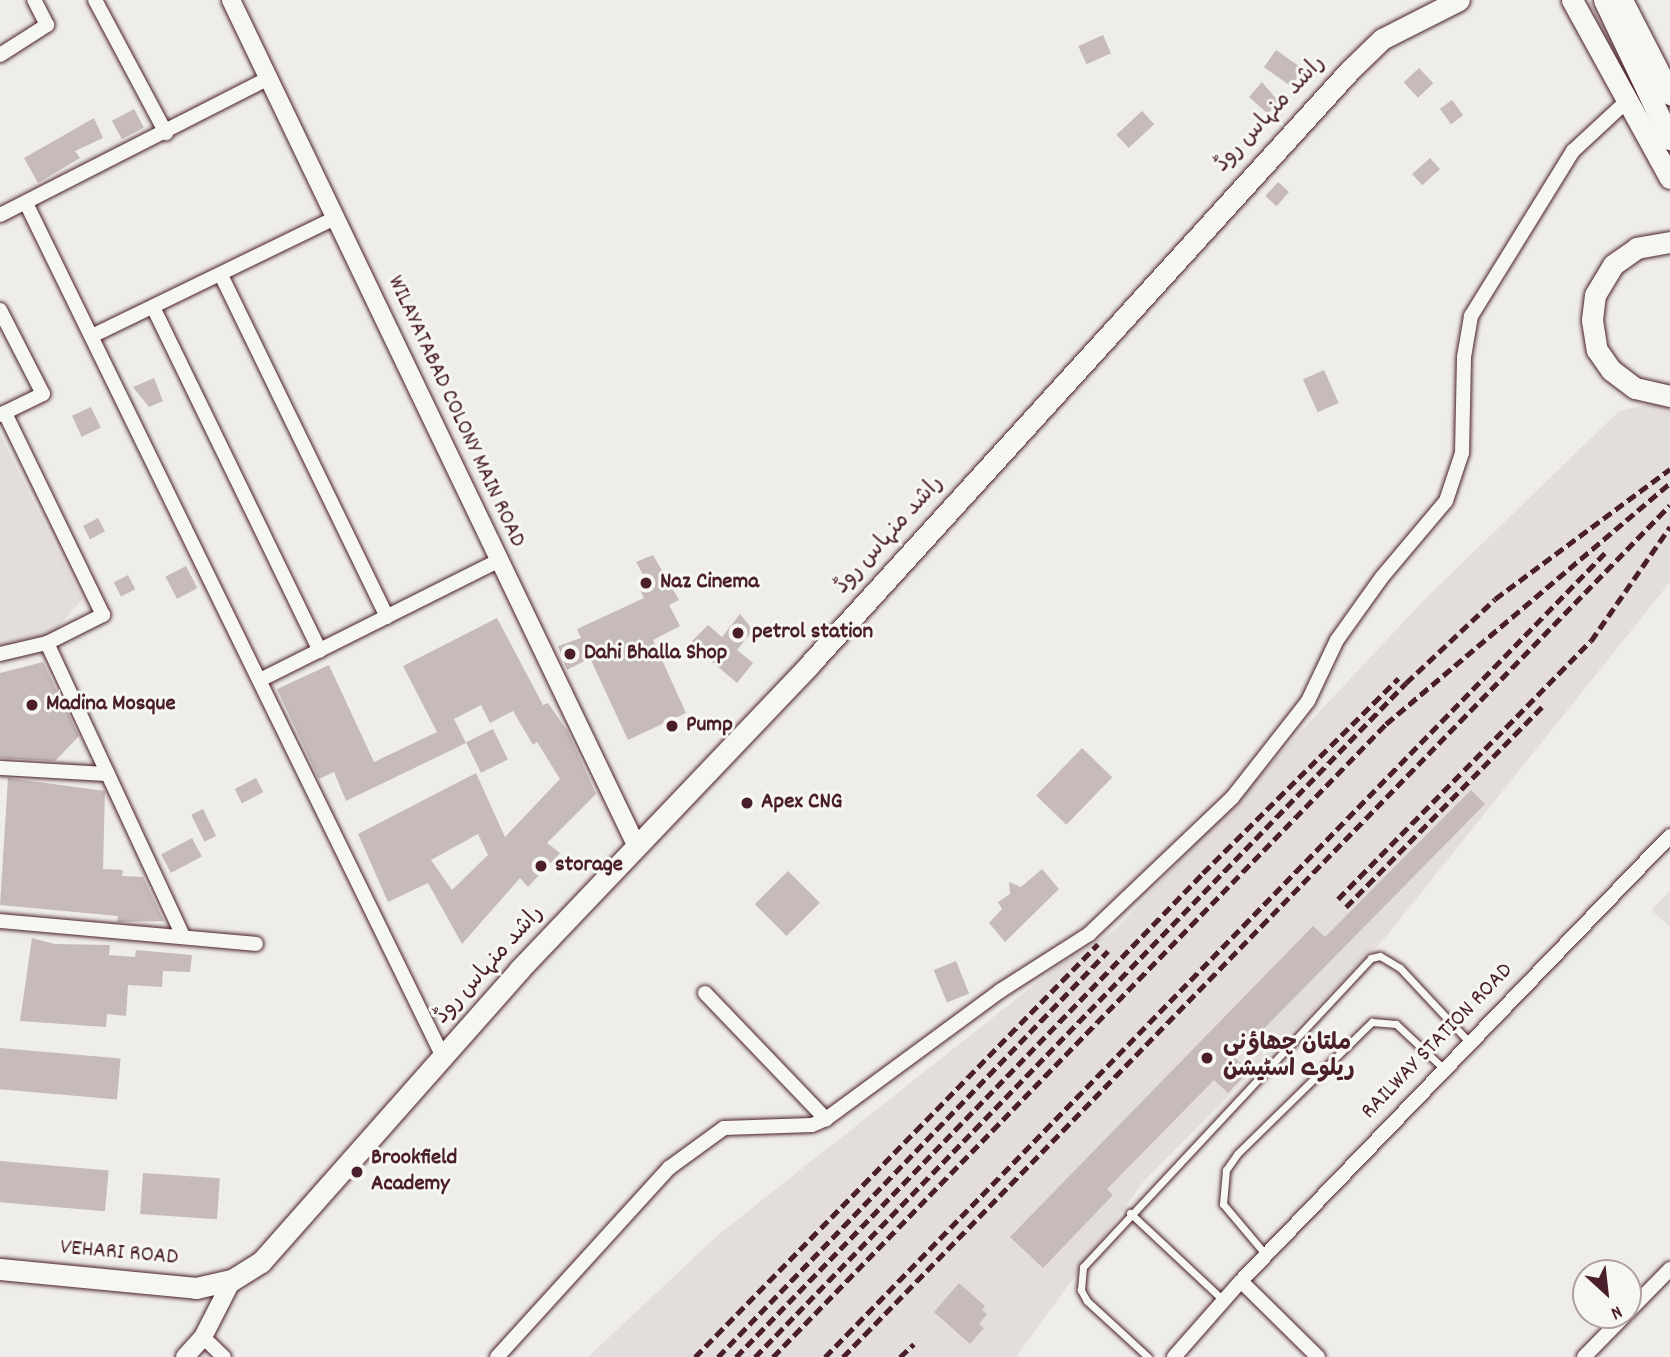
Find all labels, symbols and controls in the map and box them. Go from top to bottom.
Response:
street label: راشد منہاس روڈ [1210,51,1332,179]
street label: WILAYATABAD COLONY MAIN ROAD [380,272,530,552]
street label: راشد منہاس روڈ [830,471,950,601]
place label: Naz Cinema [660,569,759,597]
marker: Naz Cinema [638,575,654,591]
place label: petrol station [752,619,873,647]
marker: petrol station [730,625,746,641]
place label: Dahi Bhalla Shop [584,640,727,668]
marker: Dahi Bhalla Shop [562,646,578,662]
place label: Madina Mosque [46,691,176,719]
marker: Madina Mosque [24,697,40,713]
place label: Pump [686,712,733,740]
marker: Pump [664,718,680,734]
place label: Apex CNG [761,789,842,817]
marker: Apex CNG [739,795,755,811]
place label: storage [555,852,623,880]
marker: storage [533,858,549,874]
street label: راشد منہاس روڈ [430,901,550,1031]
street label: RAILWAY STATION ROAD [1356,958,1520,1126]
place label: ملتان چھاؤنی ریلوے اسٹیشن [1223,1031,1355,1085]
marker: ملتان چھاؤنی ریلوے اسٹیشن [1197,1048,1217,1068]
place label: Brookfield Academy [371,1145,457,1199]
marker: Brookfield Academy [349,1164,365,1180]
street label: VEHARI ROAD [59,1235,179,1273]
north arrow [1572,1259,1642,1329]
text: N [1606,1297,1626,1326]

